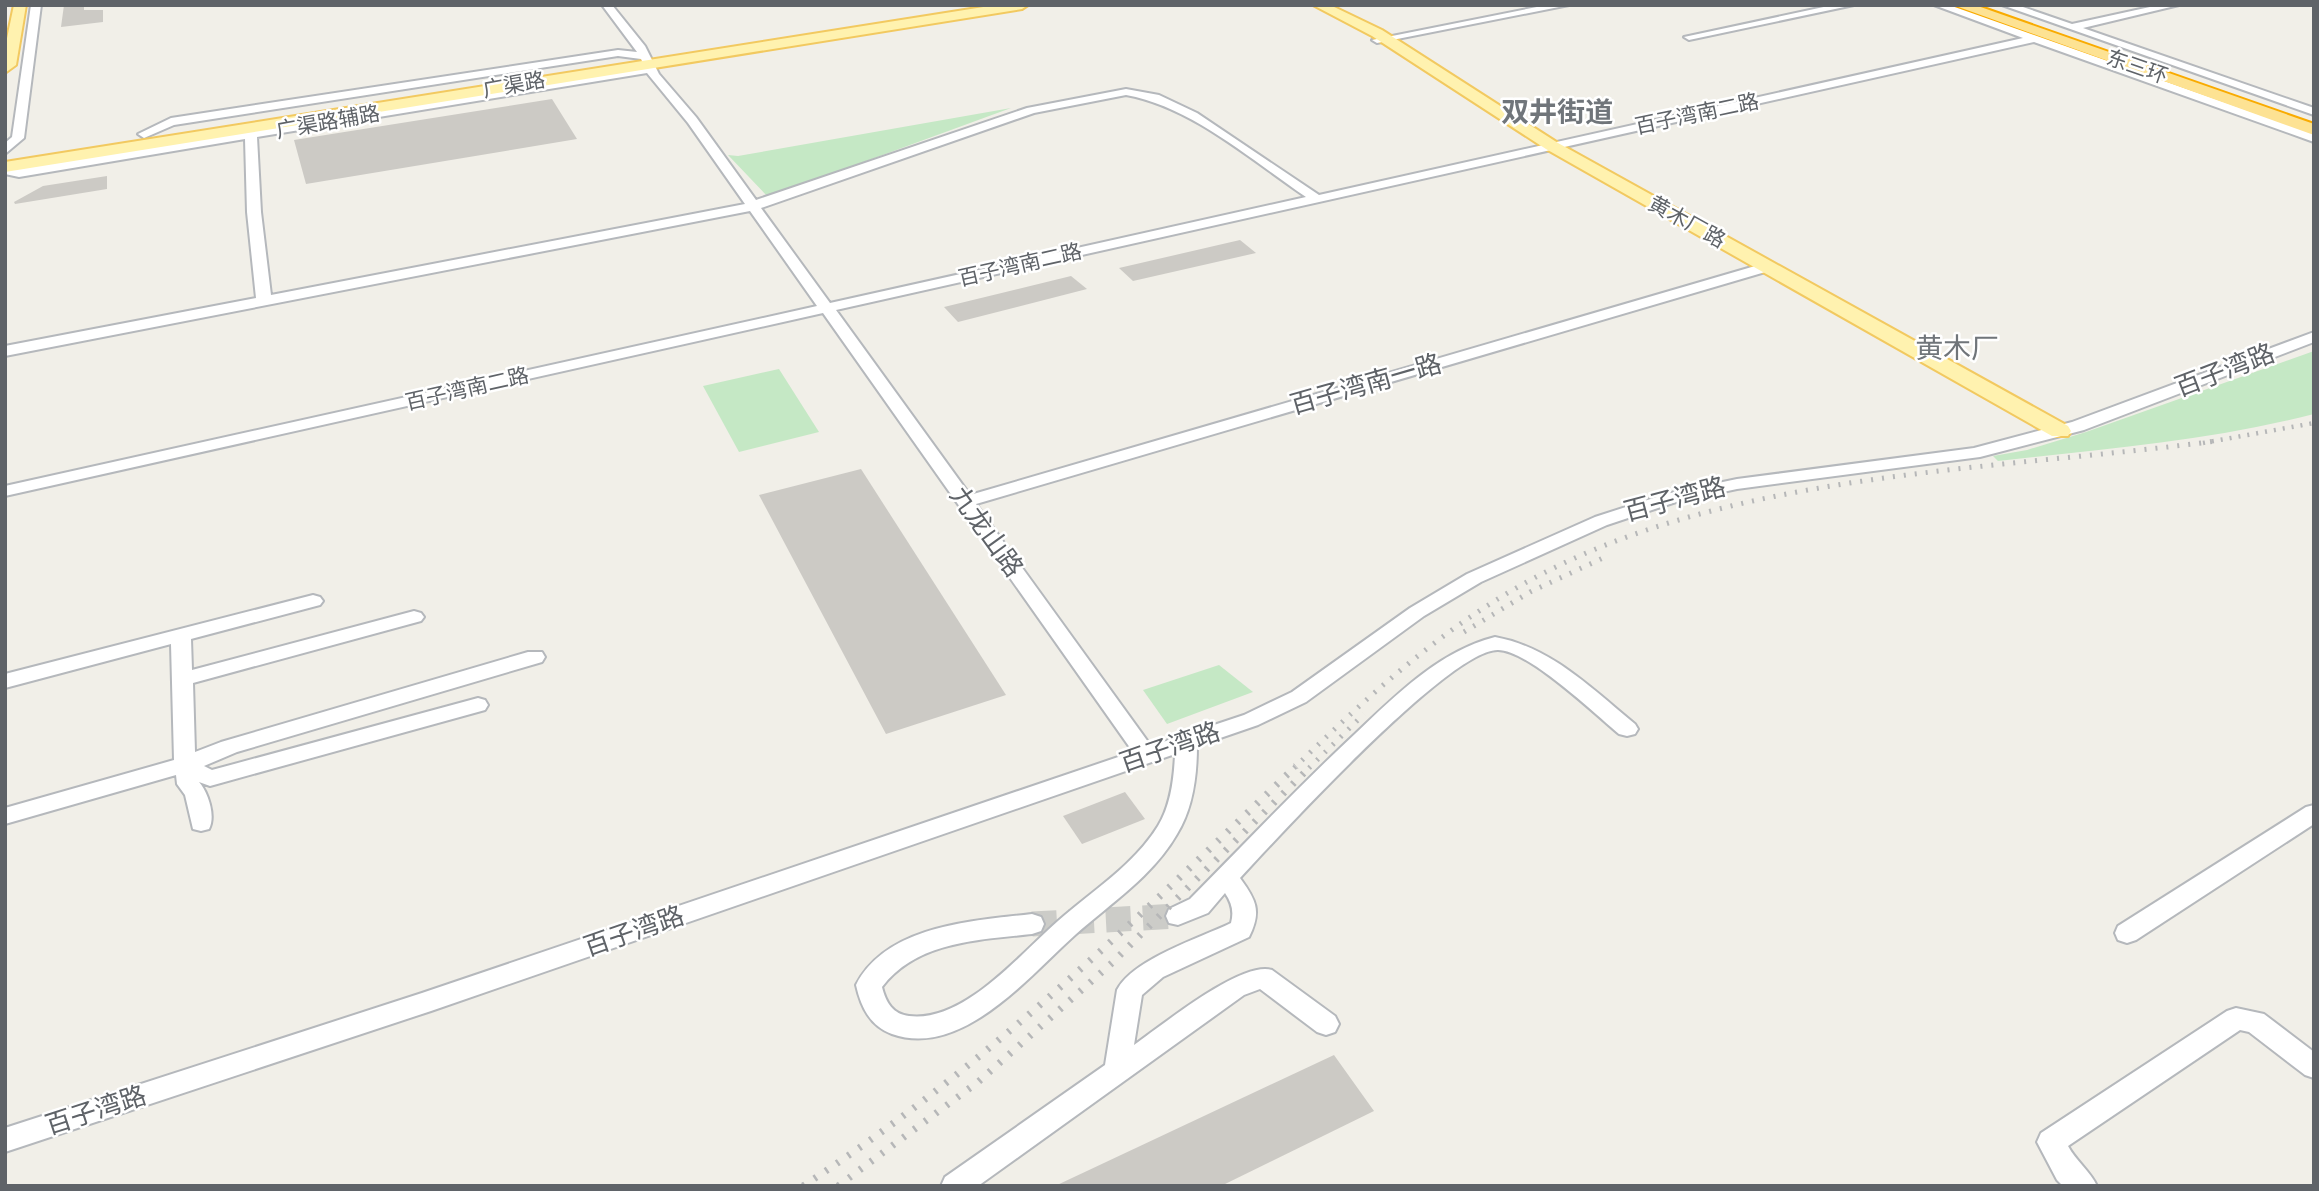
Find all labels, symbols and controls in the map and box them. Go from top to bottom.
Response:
street label: 东三环 [2103,44,2171,90]
street label: 广渠路 [481,67,547,103]
street label: 百子湾南二路 [1633,88,1761,140]
district label: 双井街道 [1501,96,1613,130]
street label: 广渠路辅路 [274,100,382,144]
street label: 黄木厂路 [1644,190,1730,254]
street label: 百子湾南二路 [956,238,1084,292]
district label: 黄木厂 [1915,332,1999,366]
street label: 百子湾路 [2171,337,2279,405]
street label: 百子湾南一路 [1287,348,1445,422]
street label: 百子湾南二路 [403,362,531,416]
street label: 百子湾路 [1621,471,1729,529]
street label: 九龙山路 [942,481,1030,583]
street label: 百子湾路 [1116,716,1224,780]
street label: 百子湾路 [580,900,688,964]
street label: 百子湾路 [42,1080,150,1142]

